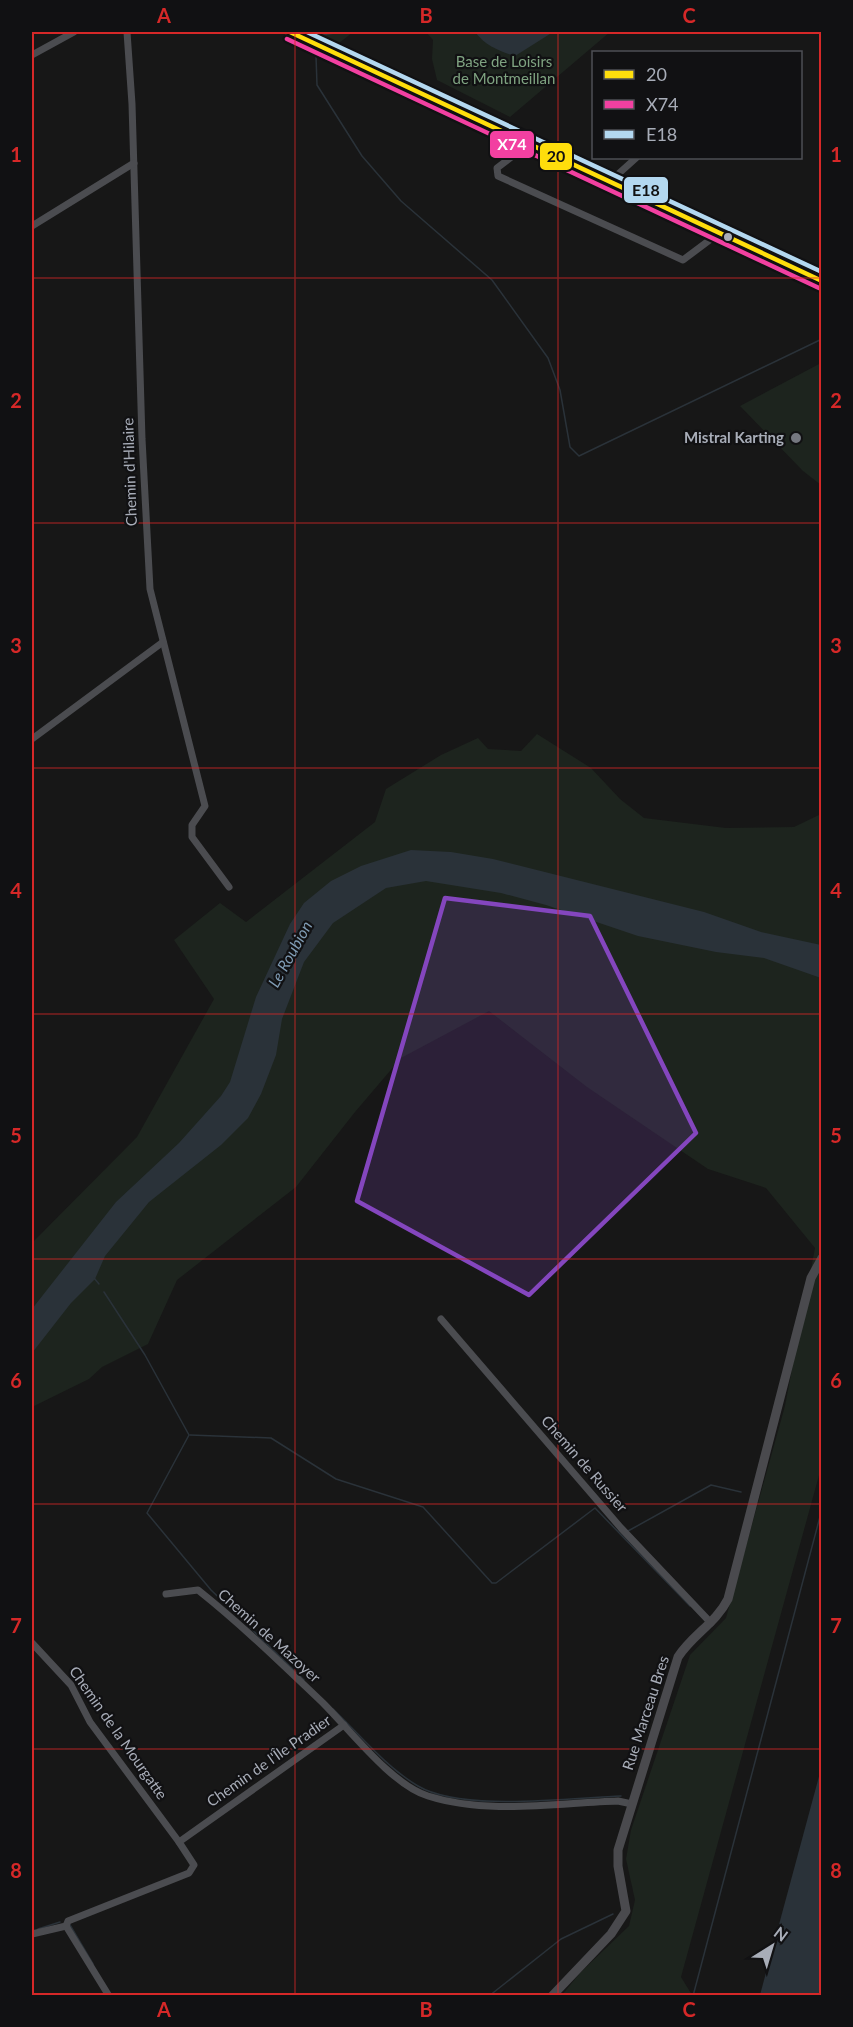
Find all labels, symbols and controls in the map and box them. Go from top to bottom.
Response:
text: A [156,3,171,27]
text: B [419,3,433,27]
text: C [682,3,696,27]
legend [592,51,802,159]
park label: Base de Loisirs de Montmeillan [453,52,555,87]
text: 20 [646,63,667,85]
text: X74 [646,93,679,115]
text: E18 [646,123,677,145]
line badge: X74 [489,130,535,159]
text: X74 [497,134,527,153]
text: 1 [10,142,22,166]
line badge: 20 [539,142,573,171]
text: 1 [830,142,842,166]
text: 20 [547,146,565,165]
line badge: E18 [623,176,669,204]
text: E18 [632,180,660,199]
unlabelled marker [722,231,734,243]
text: 2 [10,388,22,412]
text: 2 [830,388,842,412]
street label: Chemin d'Hilaire [118,417,140,527]
place label: Mistral Karting [684,428,784,446]
marker: Mistral Karting [789,431,803,445]
text: 3 [10,633,22,657]
text: 3 [830,633,842,657]
text: 4 [10,878,22,902]
text: 4 [830,878,842,902]
water label: Le Roubion [264,917,316,990]
text: 5 [10,1123,22,1147]
text: 5 [830,1123,842,1147]
text: 6 [10,1368,22,1392]
text: 6 [830,1368,842,1392]
street label: Chemin de Russier [538,1411,632,1516]
street label: Chemin de Mazoyer [215,1585,325,1686]
text: 7 [10,1613,22,1637]
text: 7 [830,1613,842,1637]
street label: Rue Marceau Bres [618,1653,672,1772]
street label: Chemin de la Mourgatte [66,1662,172,1803]
street label: Chemin de l'Île Pradier [203,1710,334,1810]
text: 8 [10,1858,22,1882]
text: 8 [830,1858,842,1882]
north arrow [742,1916,802,1976]
text: N [771,1922,792,1945]
text: A [156,1997,171,2021]
text: B [419,1997,433,2021]
text: C [682,1997,696,2021]

